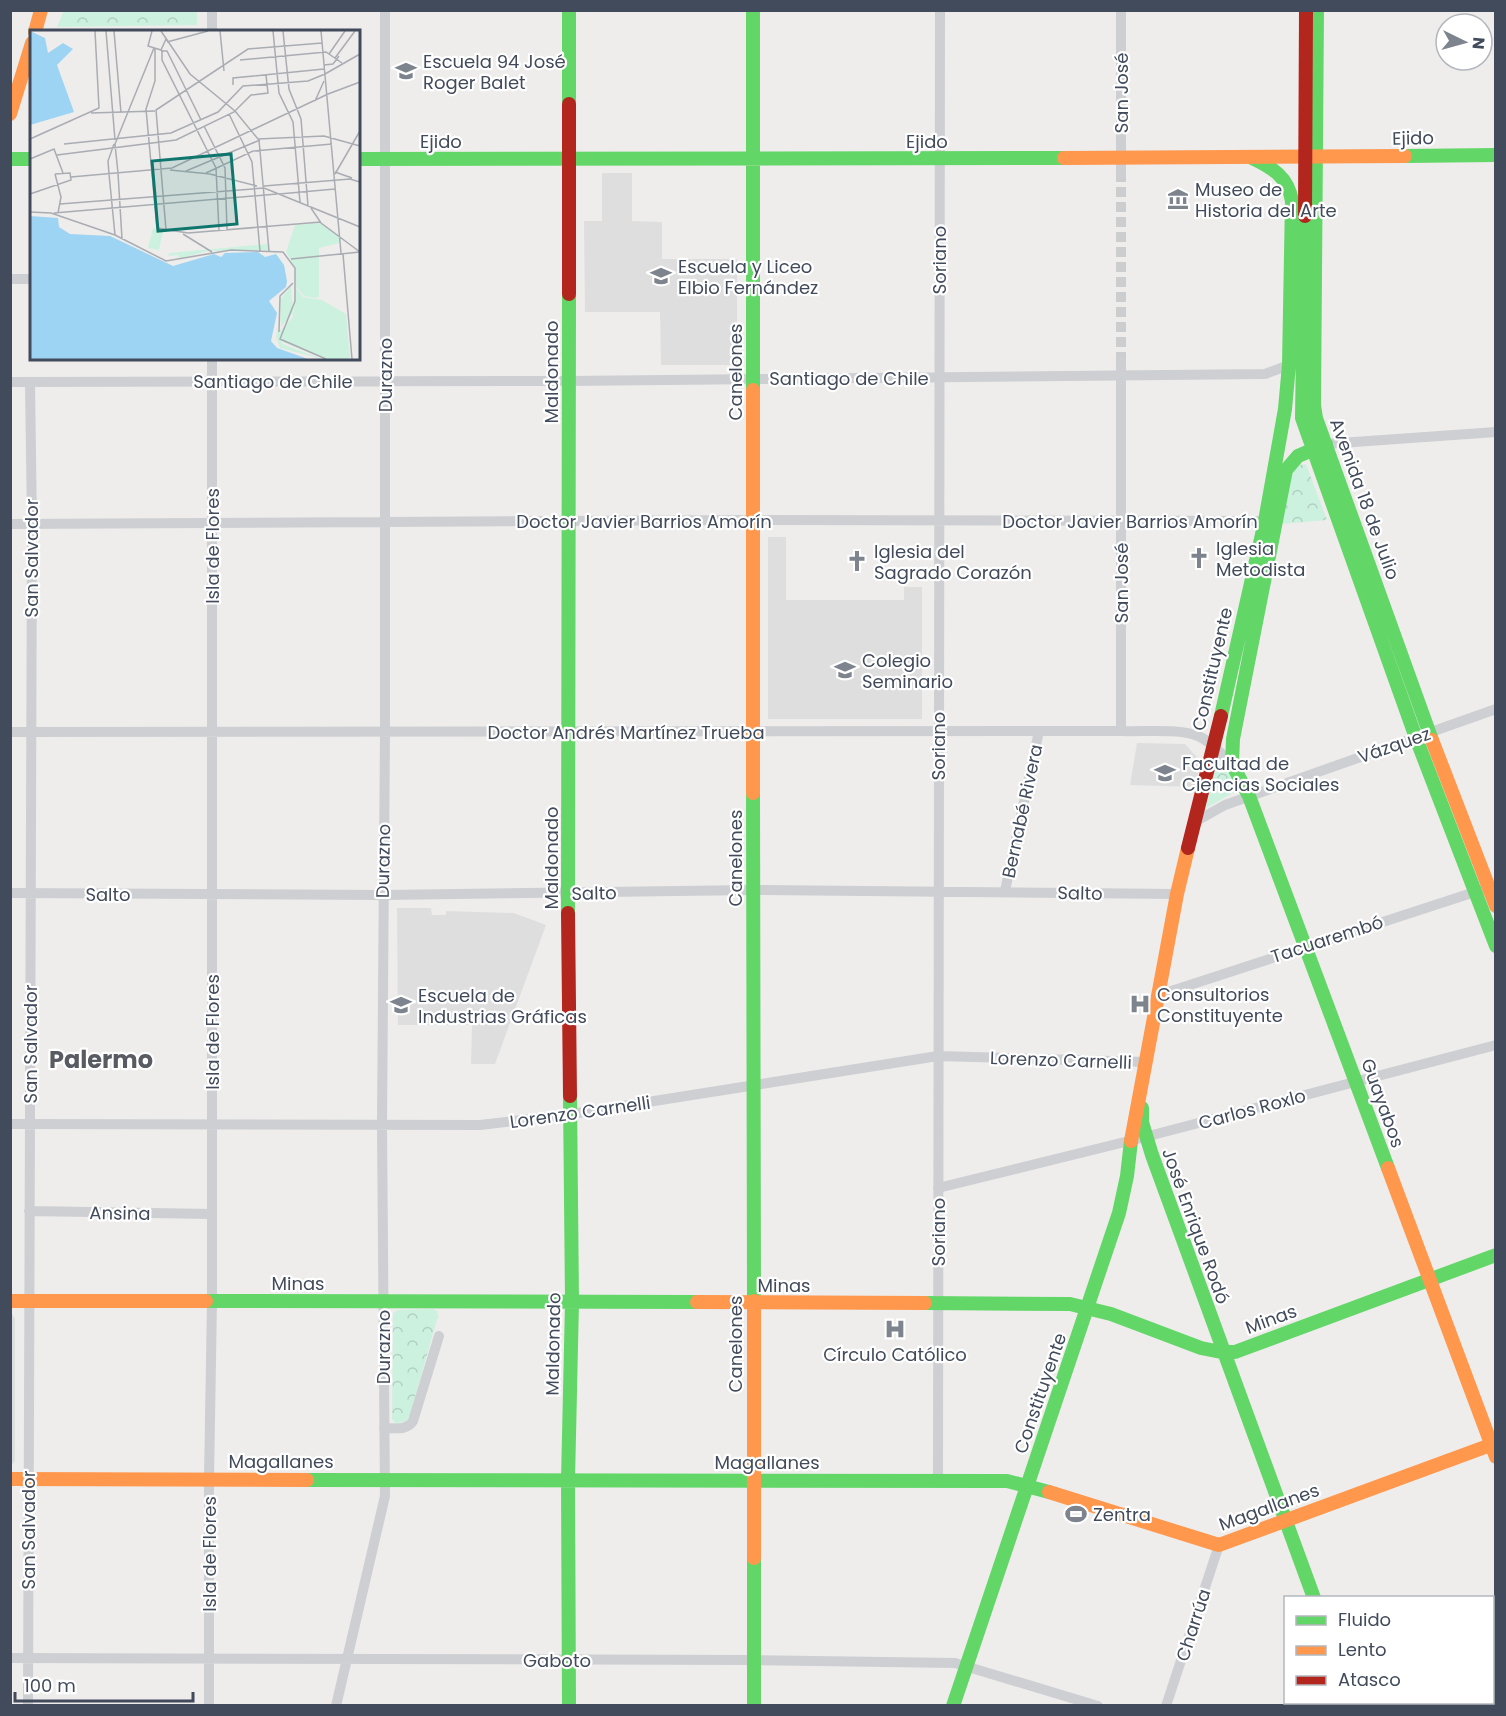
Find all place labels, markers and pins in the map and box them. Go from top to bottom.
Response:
place label: Escuela 94 José Roger Balet [423,49,566,95]
school or university icon: Escuela 94 José Roger Balet [394,59,418,83]
place label: Museo de Historia del Arte [1195,177,1337,223]
museum icon: Museo de Historia del Arte [1166,187,1190,211]
place label: Escuela y Liceo Elbio Fernández [678,254,818,300]
school or university icon: Escuela y Liceo Elbio Fernández [649,264,673,288]
place label: Iglesia Metodista [1216,536,1305,582]
place label: Iglesia del Sagrado Corazón [874,539,1032,585]
church icon: Iglesia Metodista [1187,546,1211,570]
church icon: Iglesia del Sagrado Corazón [845,549,869,573]
place label: Colegio Seminario [862,648,953,694]
school or university icon: Colegio Seminario [833,658,857,682]
place label: Facultad de Ciencias Sociales [1182,751,1339,797]
school or university icon: Facultad de Ciencias Sociales [1153,761,1177,785]
place label: Consultorios Constituyente [1157,982,1283,1028]
place label: Escuela de Industrias Gráficas [418,983,587,1029]
hospital icon: Consultorios Constituyente [1128,992,1152,1016]
school or university icon: Escuela de Industrias Gráficas [389,993,413,1017]
hospital icon: Círculo Católico [883,1317,907,1341]
place label: Círculo Católico [823,1342,967,1367]
sports icon: Zentra [1064,1502,1088,1526]
place label: Zentra [1093,1502,1151,1527]

